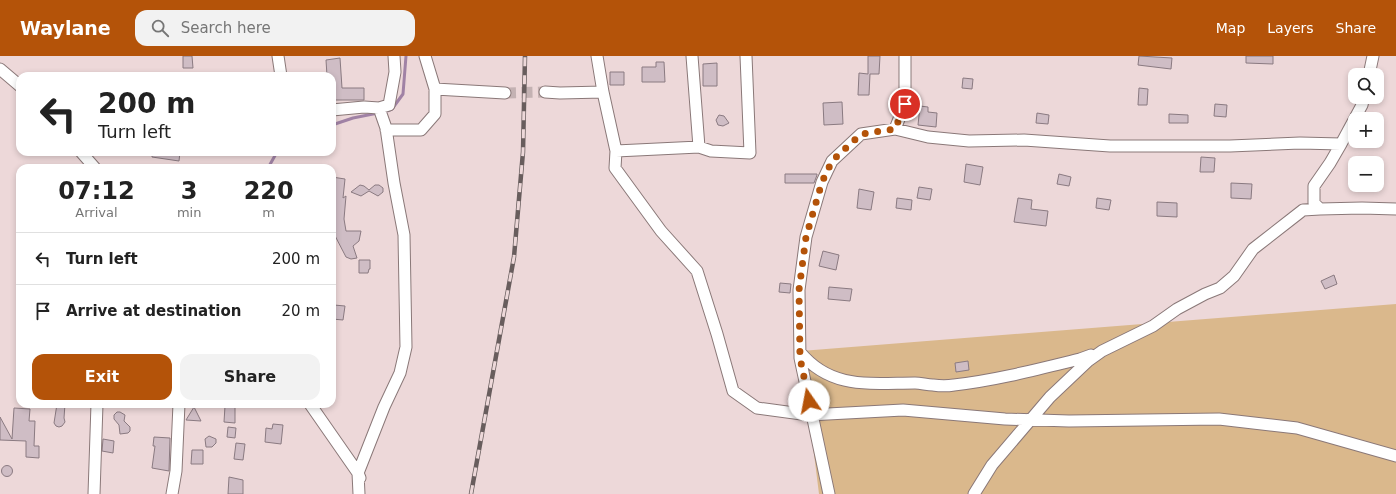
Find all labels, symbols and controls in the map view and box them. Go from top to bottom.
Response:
search box [135,10,415,46]
text: Waylane [20,17,111,39]
icon: search [149,17,171,39]
text: Search here [181,19,271,37]
text: Map [1216,20,1245,36]
text: Layers [1267,20,1314,36]
text: Share [1336,20,1376,36]
map controls [1348,68,1384,192]
button: search [1348,68,1384,104]
text: 200 m [98,87,195,120]
pin [888,87,922,121]
icon: left [32,88,84,140]
icon: arrive [894,93,916,115]
button: + [1348,112,1384,148]
text: Turn left [98,121,171,142]
button: − [1348,156,1384,192]
text: 07:12 [58,177,135,205]
text: 3 [181,177,197,205]
text: 220 [244,177,294,205]
text: Arrival [75,205,118,220]
text: min [177,205,201,220]
text: m [262,205,275,220]
icon: left [32,248,54,270]
text: Turn left [66,250,138,268]
text: 200 m [272,250,320,268]
icon: arrive [32,300,54,322]
text: Arrive at destination [66,302,241,320]
text: 20 m [282,302,320,320]
button: Exit [32,354,172,400]
button: Share [180,354,320,400]
position arrow [788,380,830,422]

